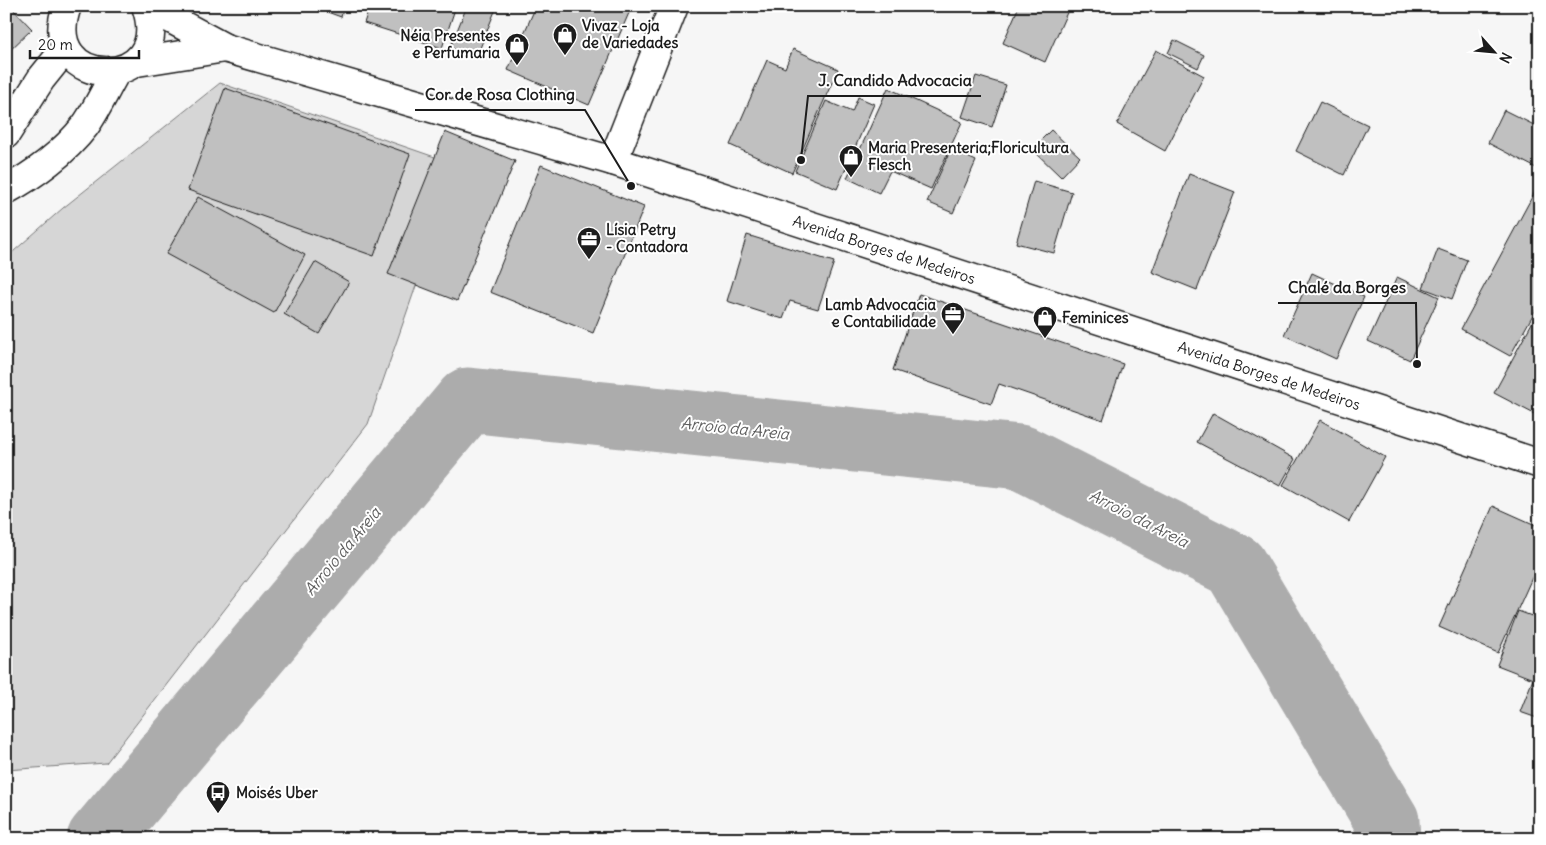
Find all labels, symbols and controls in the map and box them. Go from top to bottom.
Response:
place label: Vivaz - Loja de Variedades [582,16,678,52]
shop icon: Vivaz - Loja de Variedades [552,22,578,56]
place label: Néia Presentes e Perfumaria [400,26,500,62]
scale bar [30,28,139,60]
north arrow [1468,28,1518,78]
shop icon: Néia Presentes e Perfumaria [504,32,530,66]
text: 20 m [38,35,73,54]
text: N [1495,50,1516,66]
callout: J. Candido Advocacia [808,65,981,96]
text: J. Candido Advocacia [818,70,972,90]
callout: Cor de Rosa Clothing [415,79,585,110]
text: Cor de Rosa Clothing [425,84,575,105]
place label: Maria Presenteria;Floricultura Flesch [868,138,1069,174]
shop icon: Maria Presenteria;Floricultura Flesch [838,144,864,178]
street label: Avenida Borges de Medeiros [790,211,978,288]
place label: Lísia Petry - Contadora [606,220,688,256]
office icon: Lísia Petry - Contadora [576,226,602,260]
callout: Chalé da Borges [1278,272,1416,303]
text: Chalé da Borges [1288,277,1406,298]
place label: Lamb Advocacia e Contabilidade [825,295,936,331]
office icon: Lamb Advocacia e Contabilidade [940,301,966,335]
shop icon: Feminices [1032,305,1058,339]
place label: Feminices [1062,308,1129,327]
street label: Avenida Borges de Medeiros [1175,337,1363,414]
water label: Arroio da Areia [680,412,791,444]
water label: Arroio da Areia [1086,484,1193,552]
water label: Arroio da Areia [299,502,385,599]
bus stop icon: Moisés Uber [205,780,231,814]
place label: Moisés Uber [236,783,319,802]

